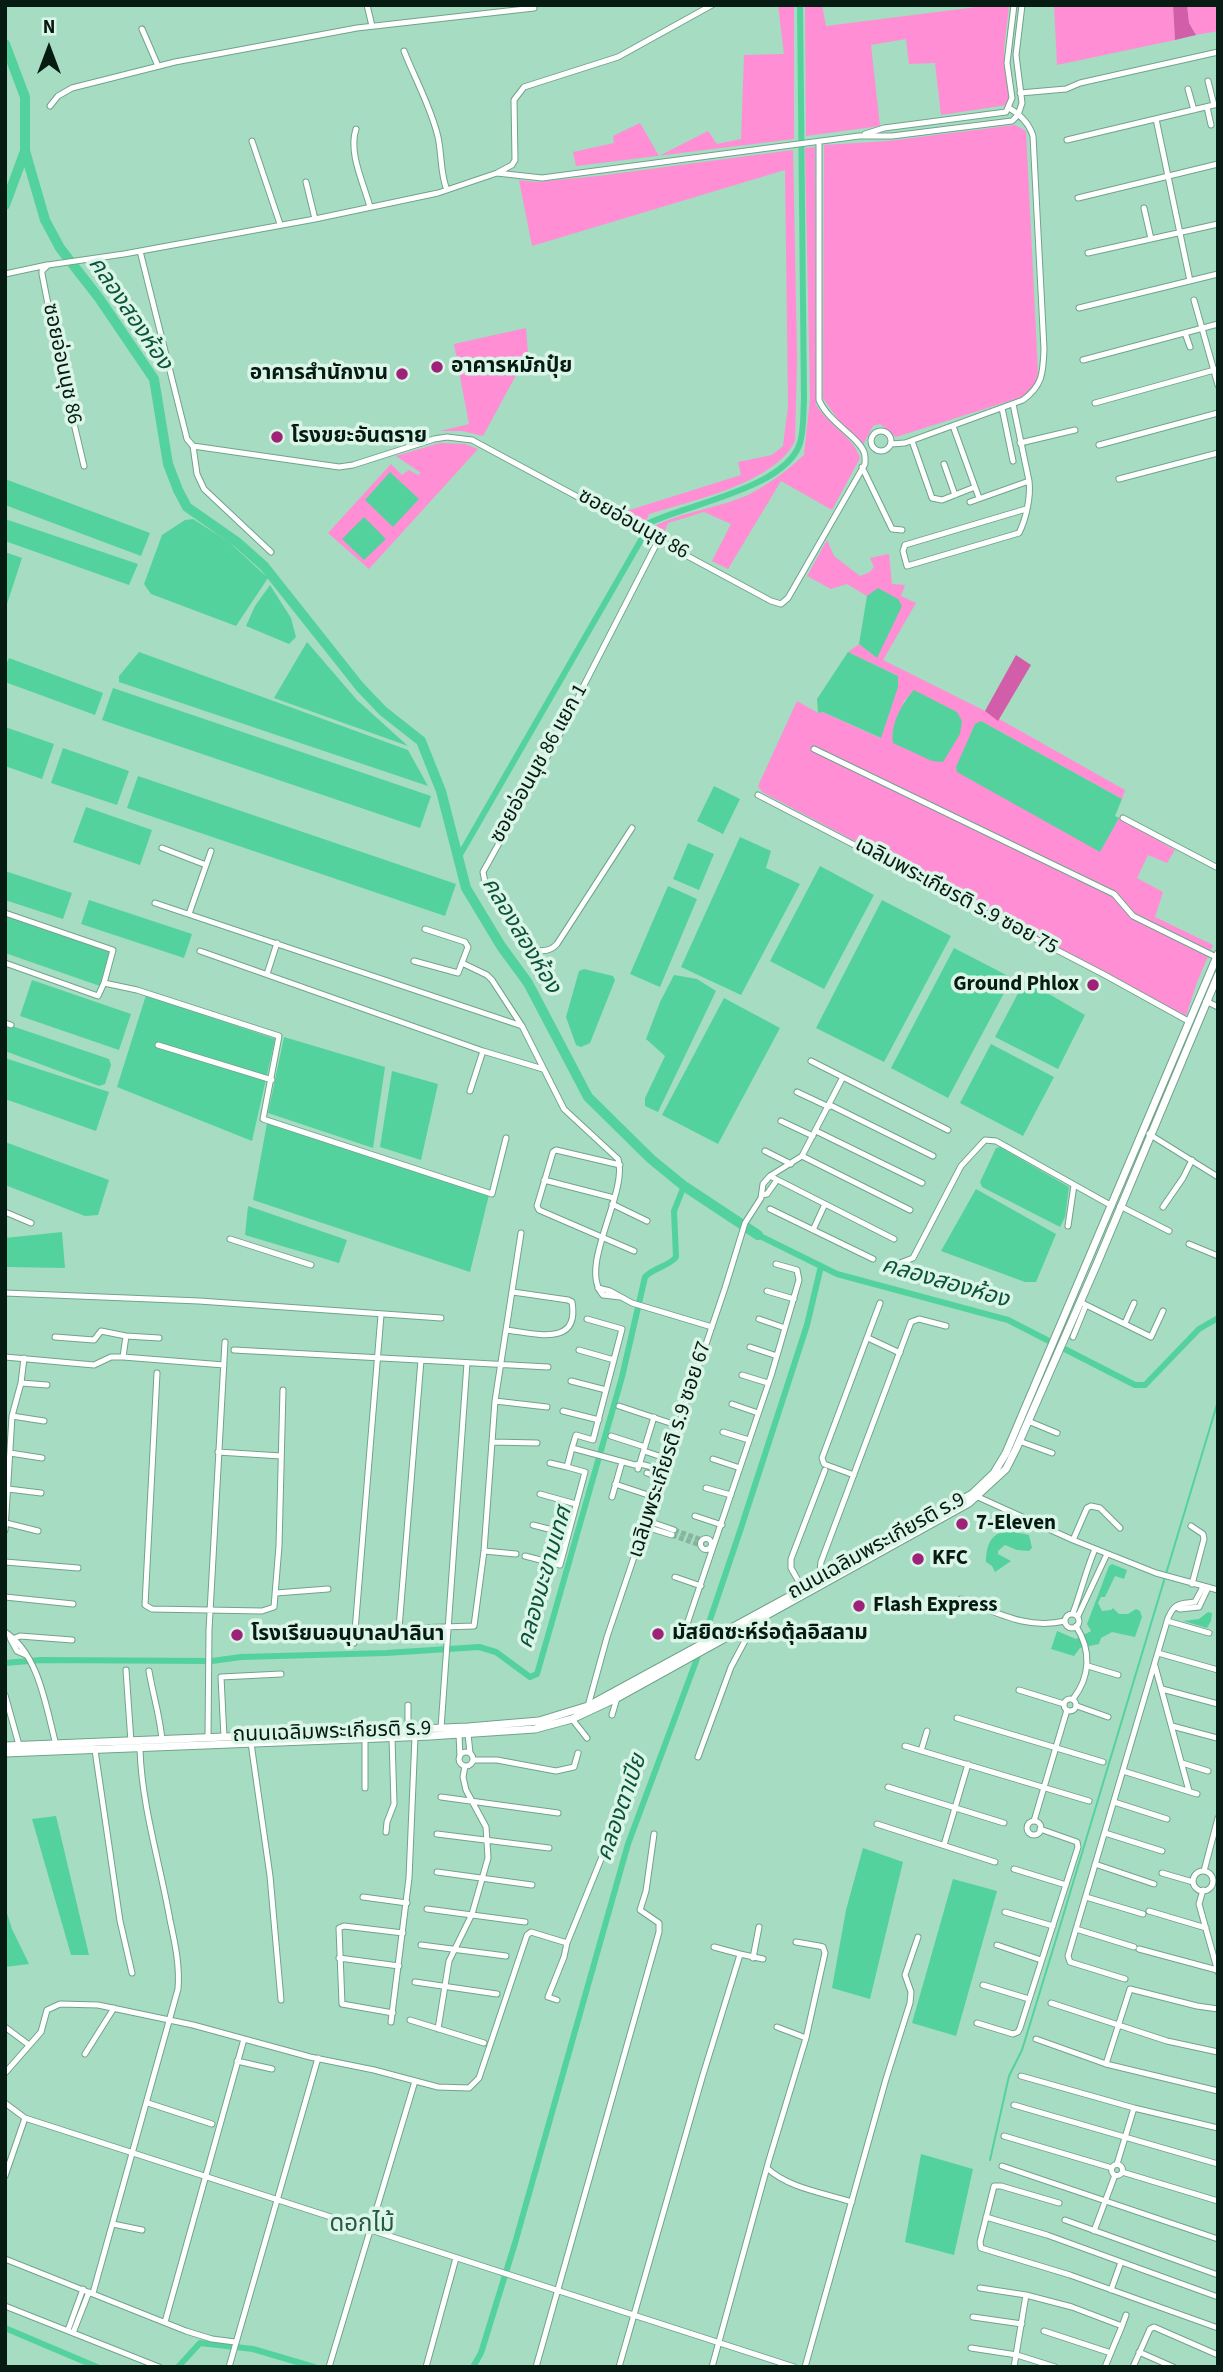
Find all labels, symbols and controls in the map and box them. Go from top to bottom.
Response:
north arrow [14,14,84,84]
text: N [43,14,55,41]
water label: คลองสองห้อง [81,252,177,376]
street label: ซอยอ่อนนุช 86 [36,301,86,427]
place label: อาคารหมักปุ๋ย [451,354,572,380]
marker: อาคารหมักปุ๋ย [429,359,445,375]
place label: อาคารสำนักงาน [250,361,388,387]
marker: อาคารสำนักงาน [394,366,410,382]
place label: โรงขยะอันตราย [291,424,427,450]
marker: โรงขยะอันตราย [269,429,285,445]
street label: ซอยอ่อนนุช 86 [573,484,693,566]
street label: ซอยอ่อนนุช 86 แยก 1 [486,680,594,848]
street label: เฉลิมพระเกียรติ ร.9 ซอย 75 [850,833,1062,961]
water label: คลองสองห้อง [475,873,565,999]
place label: Ground Phlox [953,972,1079,998]
marker: Ground Phlox [1085,977,1101,993]
water label: คลองสองห้อง [878,1253,1012,1315]
street label: เฉลิมพระเกียรติ ร.9 ซอย 67 [624,1339,718,1561]
street label: ถนนเฉลิมพระเกียรติ ร.9 [784,1488,970,1606]
water label: คลองมะขามเทศ [513,1504,579,1652]
place label: 7-Eleven [976,1511,1056,1537]
marker: 7-Eleven [954,1516,970,1532]
place label: KFC [932,1546,968,1572]
marker: KFC [910,1551,926,1567]
place label: Flash Express [873,1593,998,1619]
marker: Flash Express [851,1598,867,1614]
place label: มัสยิดซะห์ร่อตุ้ลอิสลาม [672,1621,868,1647]
place label: โรงเรียนอนุบาลปาลินา [251,1622,444,1648]
marker: มัสยิดซะห์ร่อตุ้ลอิสลาม [650,1626,666,1642]
marker: โรงเรียนอนุบาลปาลินา [229,1627,245,1643]
street label: ถนนเฉลิมพระเกียรติ ร.9 [232,1717,432,1749]
water label: คลองตาเปีย [592,1751,654,1865]
district label: ดอกไม้ [330,2212,394,2240]

